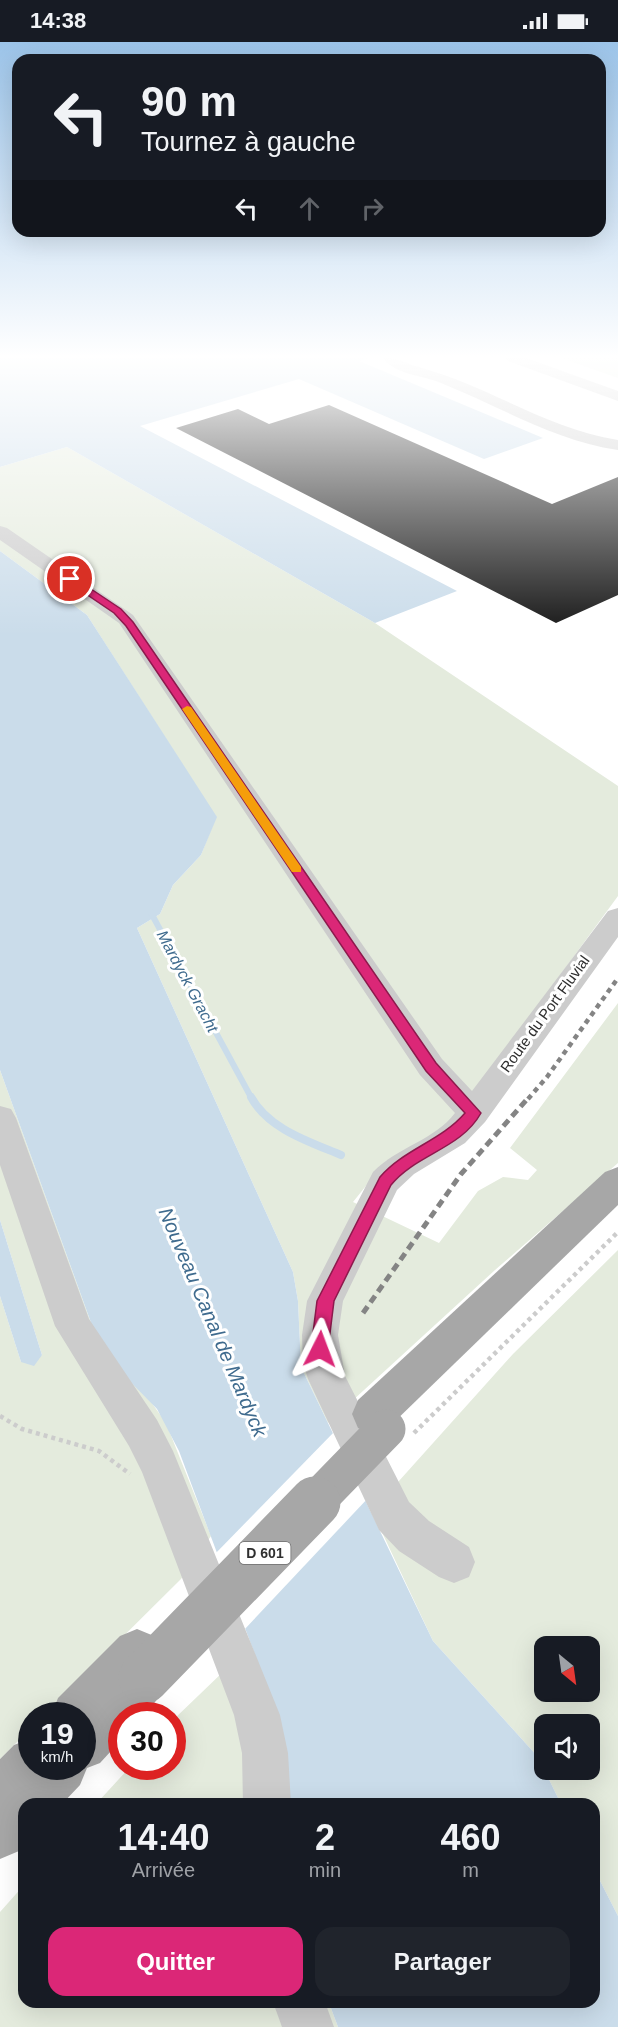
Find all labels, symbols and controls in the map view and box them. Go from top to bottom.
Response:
text: 14:38 [30,8,86,33]
icon: left [42,78,120,156]
text: 90 m [141,78,237,125]
text: Tournez à gauche [141,127,356,157]
icon: left [230,192,263,225]
icon: ahead [293,192,326,225]
icon: right [356,192,389,225]
pin [44,553,95,604]
icon: arrive [53,562,86,595]
water label: Mardyck Gracht [154,927,222,1036]
street label: Route du Port Fluvial [497,952,593,1075]
water label: Nouveau Canal de Mardyck [155,1204,272,1441]
position arrow [288,1317,352,1381]
road number: D 601 [240,1542,290,1564]
north arrow [534,1636,600,1702]
map controls [534,1636,600,1780]
speed limit sign: 30 [108,1702,186,1780]
button: sound [534,1714,600,1780]
text: 19 [40,1717,74,1750]
text: km/h [41,1748,73,1765]
text: 14:40 [117,1817,209,1858]
text: 2 [315,1817,335,1858]
text: 460 [440,1817,501,1858]
text: Arrivée [132,1859,195,1881]
text: min [309,1859,341,1881]
text: m [462,1859,479,1881]
button: Quitter [48,1927,303,1996]
button: Partager [315,1927,570,1996]

